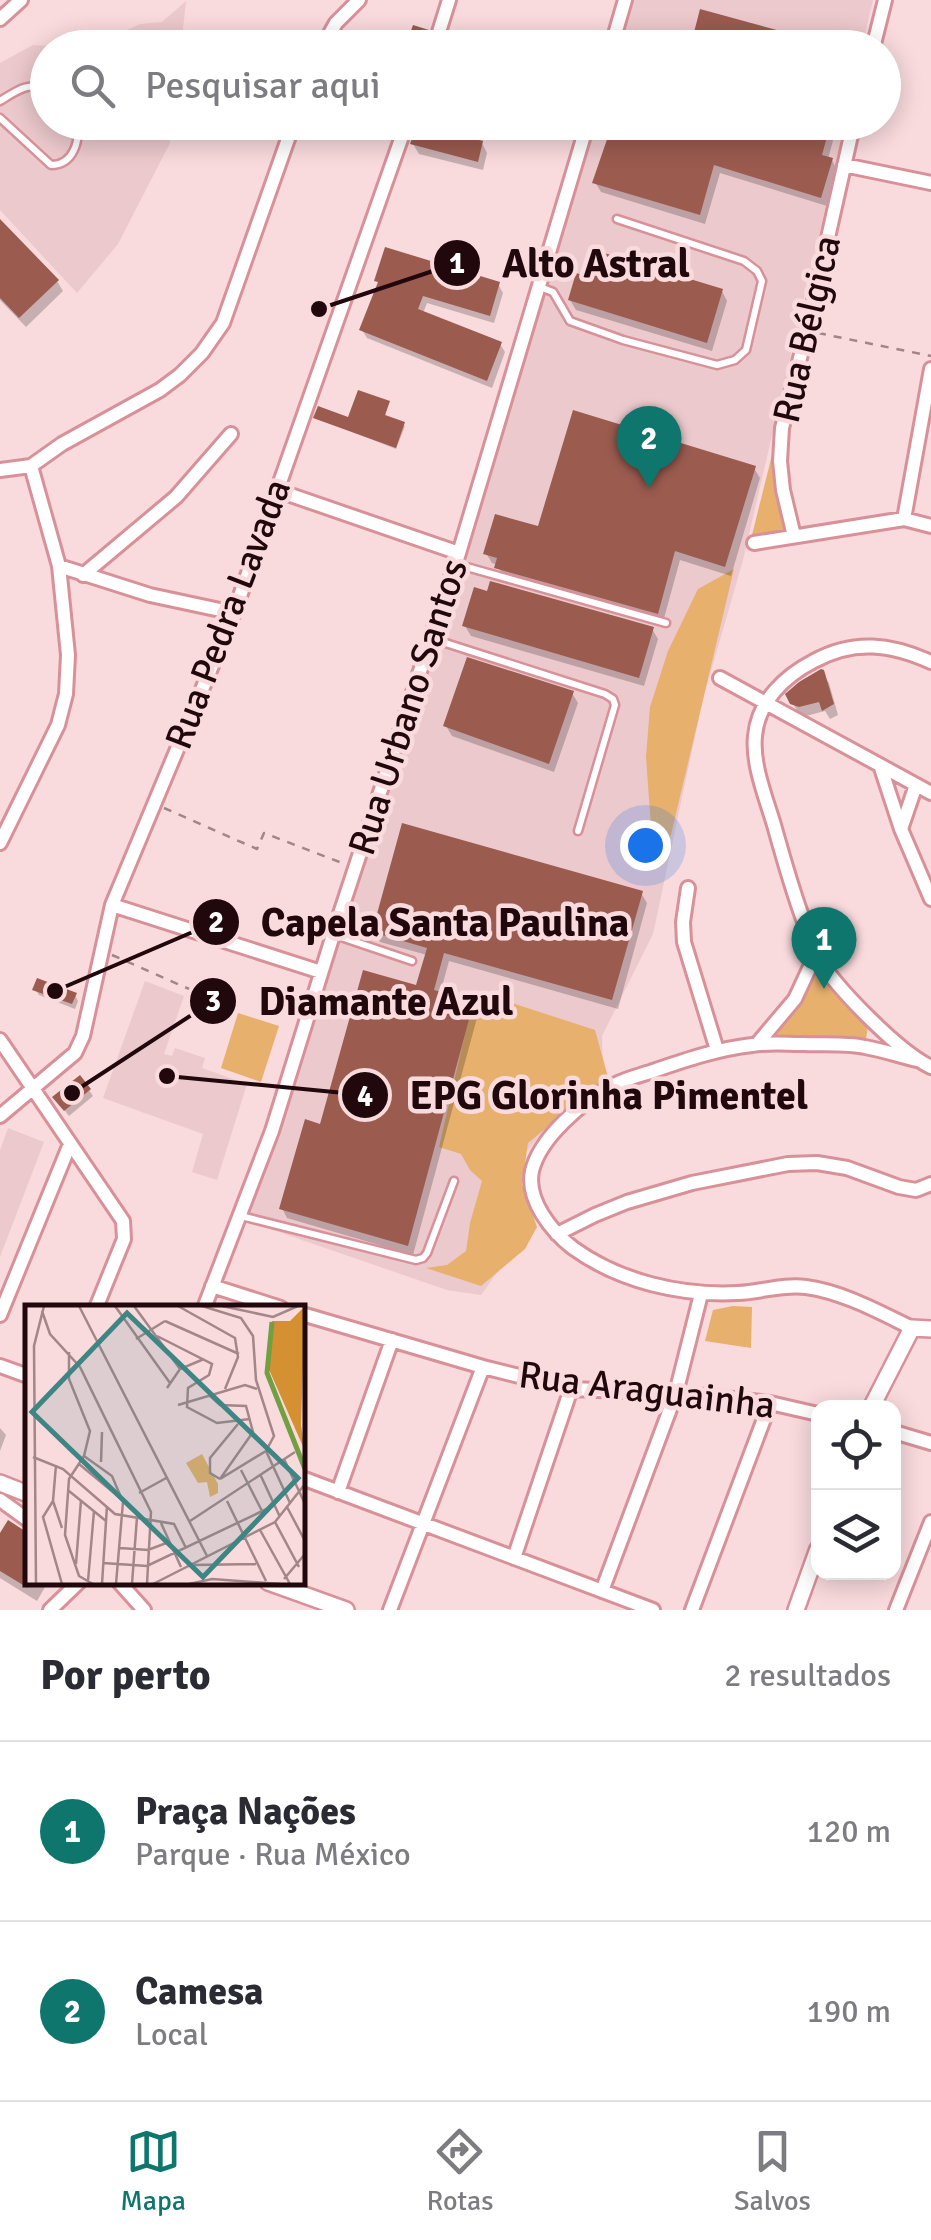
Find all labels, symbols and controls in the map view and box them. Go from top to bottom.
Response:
search box [30,30,901,140]
icon: search [65,58,120,113]
text: Pesquisar aqui [145,62,381,109]
callout: Alto Astral [432,228,711,298]
street label: Rua Bélgica [763,231,851,427]
text: Alto Astral [502,239,690,289]
text: 1 [449,245,465,282]
pin: 2 [616,406,682,488]
street label: Rua Pedra Lavada [155,472,301,756]
street label: Rua Urbano Santos [338,553,478,861]
your location [620,820,671,871]
callout: Capela Santa Paulina [191,887,649,957]
text: Capela Santa Paulina [261,898,629,948]
text: 2 [208,904,224,941]
pin: 1 [792,906,856,989]
callout: Diamante Azul [188,966,533,1036]
text: Diamante Azul [258,977,514,1027]
text: 3 [205,983,221,1020]
callout: EPG Glorinha Pimentel [340,1060,828,1130]
text: EPG Glorinha Pimentel [410,1071,808,1121]
text: 4 [357,1078,373,1115]
inset map [25,1305,305,1585]
street label: Rua Araguainha [516,1351,778,1429]
map controls [811,1400,901,1580]
button: locate [811,1400,901,1490]
button: layers [811,1490,901,1580]
text: Por perto [40,1650,211,1701]
text: 2 resultados [724,1656,891,1695]
text: Praça Nações [135,1788,356,1835]
text: 1 [64,1812,81,1851]
text: 120 m [807,1812,891,1851]
text: Parque · Rua México [135,1835,411,1874]
text: Camesa [135,1968,264,2015]
text: 2 [64,1992,81,2031]
text: 190 m [807,1992,891,2031]
text: Local [135,2015,208,2054]
tab: Mapa [120,2124,186,2218]
tab: Rotas [426,2124,493,2218]
tab: Salvos [734,2124,811,2218]

